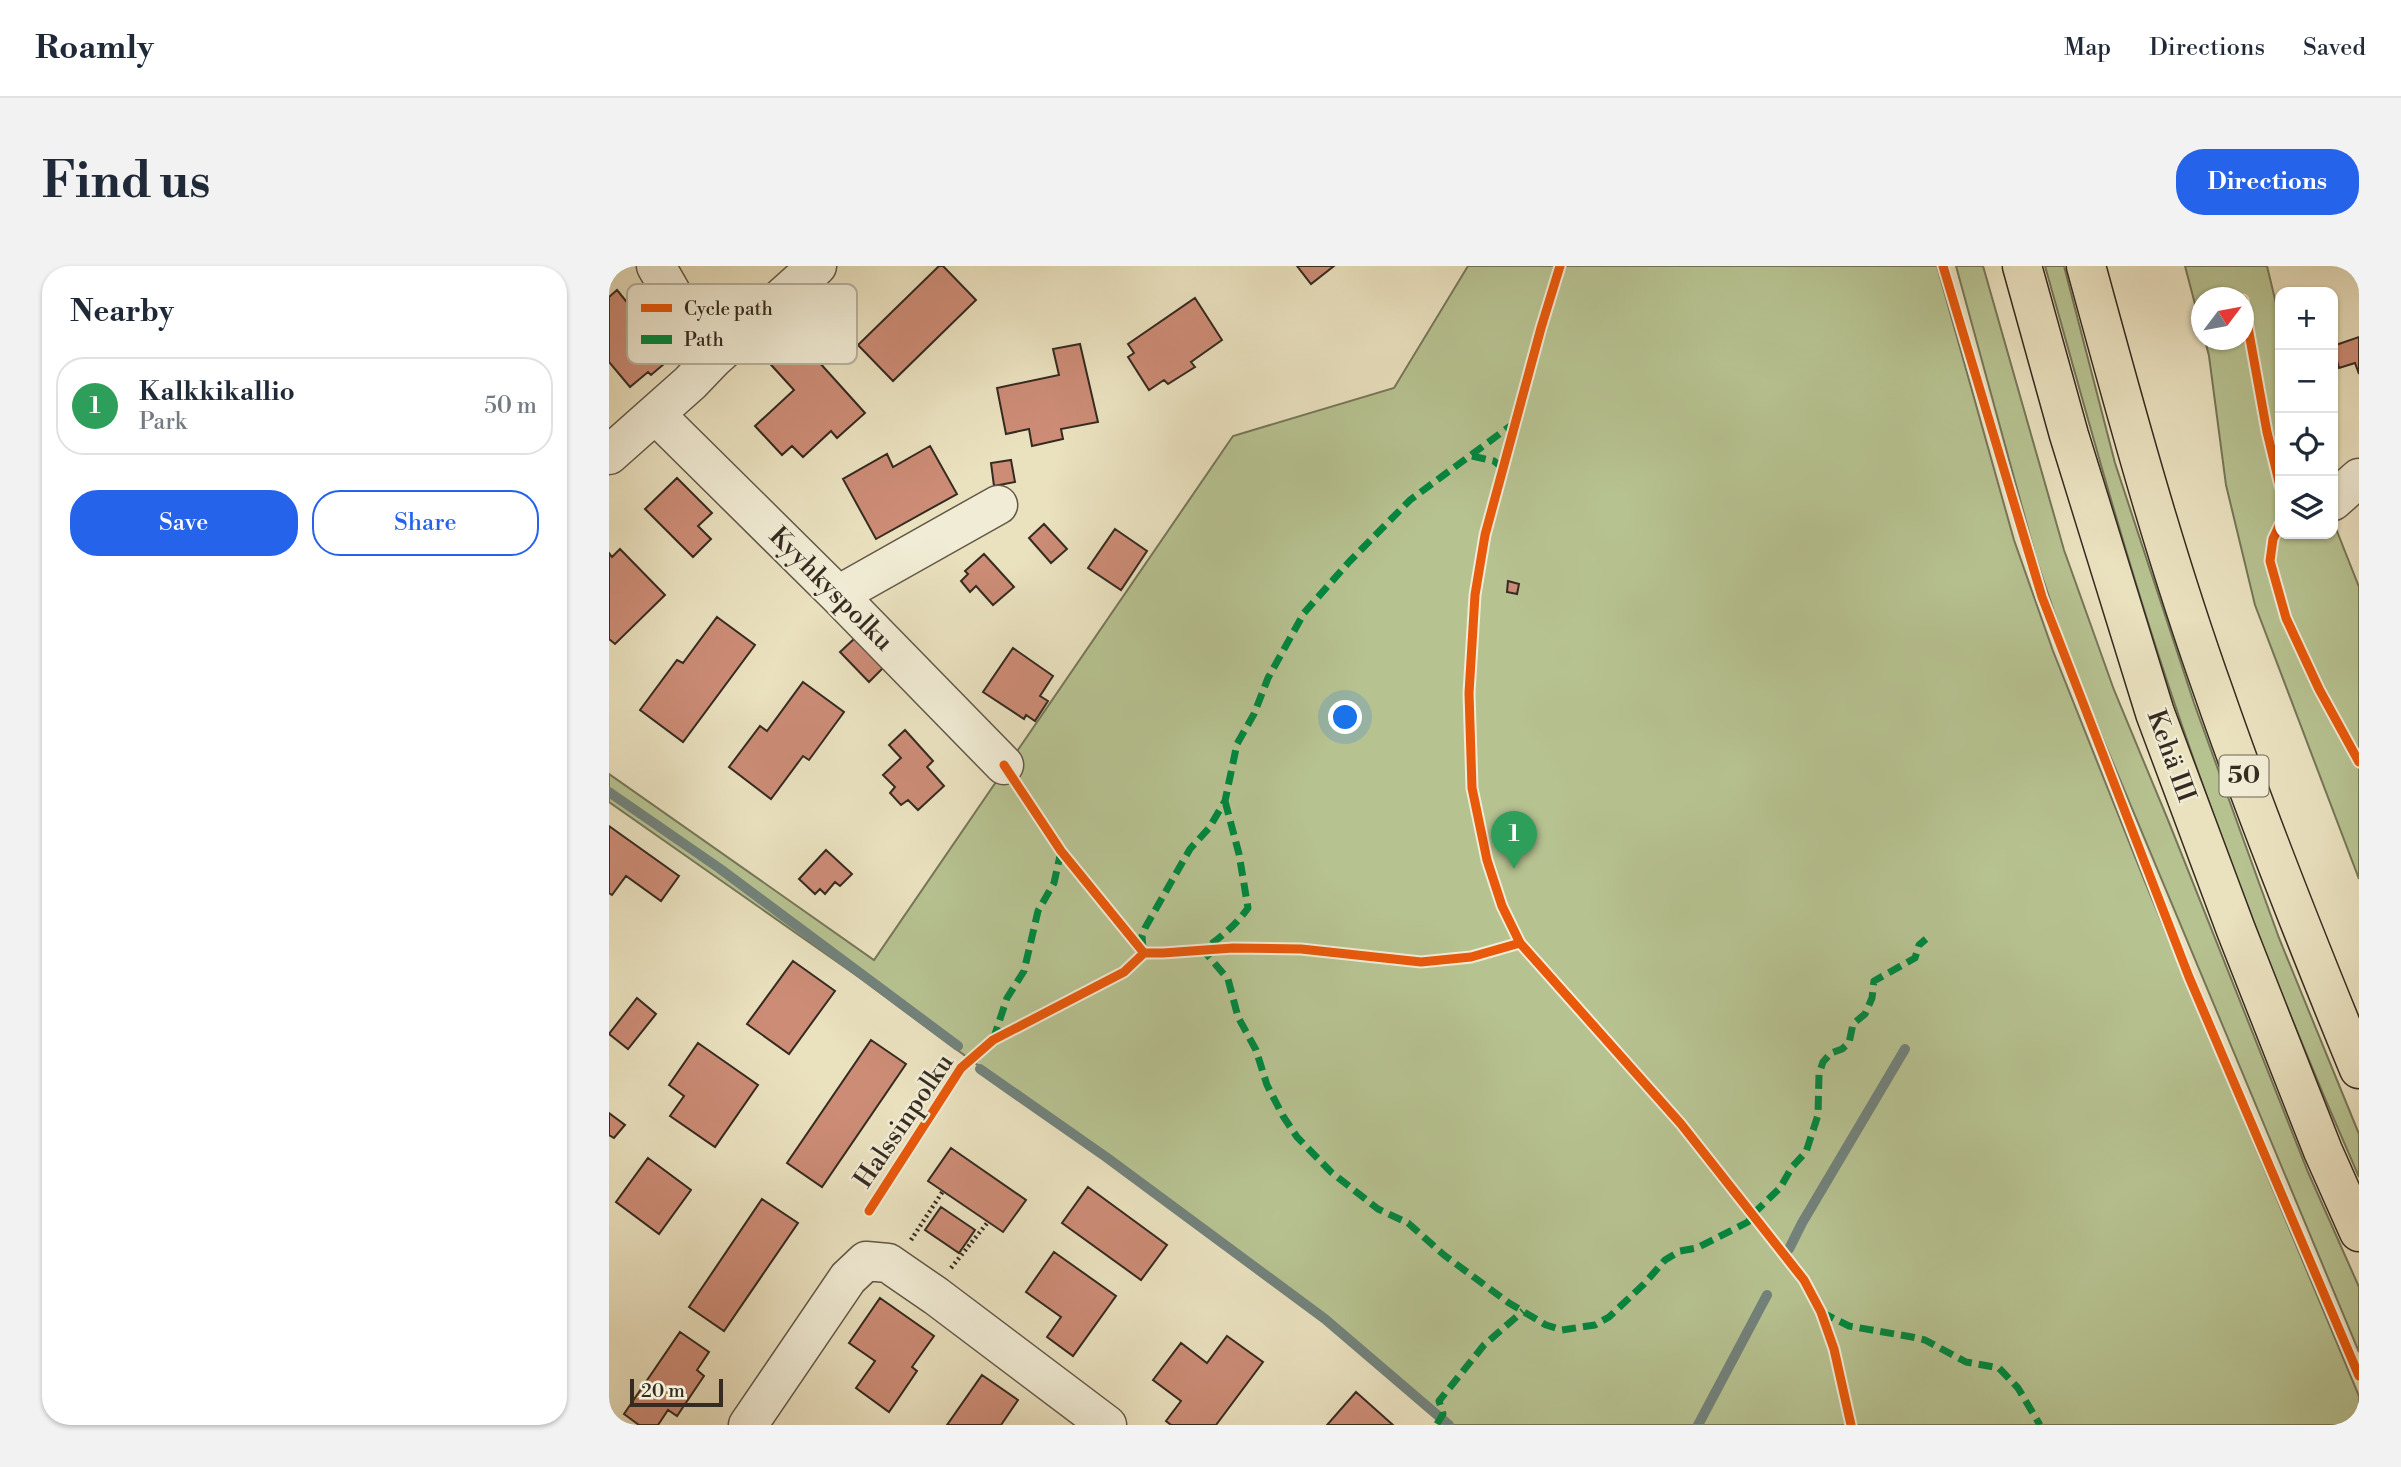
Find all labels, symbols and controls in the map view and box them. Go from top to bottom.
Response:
text: Roamly [35,28,154,69]
text: Map [2064,33,2111,63]
text: Directions [2149,33,2265,63]
text: Saved [2303,33,2366,63]
button: Directions [2176,149,2359,215]
text: Find us [42,152,211,213]
legend [627,284,857,364]
north arrow [2191,287,2254,350]
map controls [2275,287,2338,539]
button: + [2275,287,2338,350]
text: Nearby [70,293,174,331]
text: Cycle path [684,297,773,321]
text: Path [684,328,724,352]
button: − [2275,350,2338,413]
text: Kalkkikallio [139,376,295,408]
text: 1 [89,392,101,420]
text: 50 m [484,392,537,420]
text: Park [139,408,187,436]
button: locate [2275,413,2338,476]
button: layers [2275,476,2338,539]
button: Save [70,490,298,556]
button: Share [312,490,539,556]
street label: Kyyhkyspolku [762,520,900,658]
your location [1328,700,1362,734]
street label: Kehä III [2140,706,2202,806]
road number: 50 [2219,756,2269,796]
pin: 1 [1491,811,1537,869]
street label: Halssinpolku [847,1048,961,1194]
scale bar [630,1376,723,1408]
text: 20 m [641,1379,685,1403]

